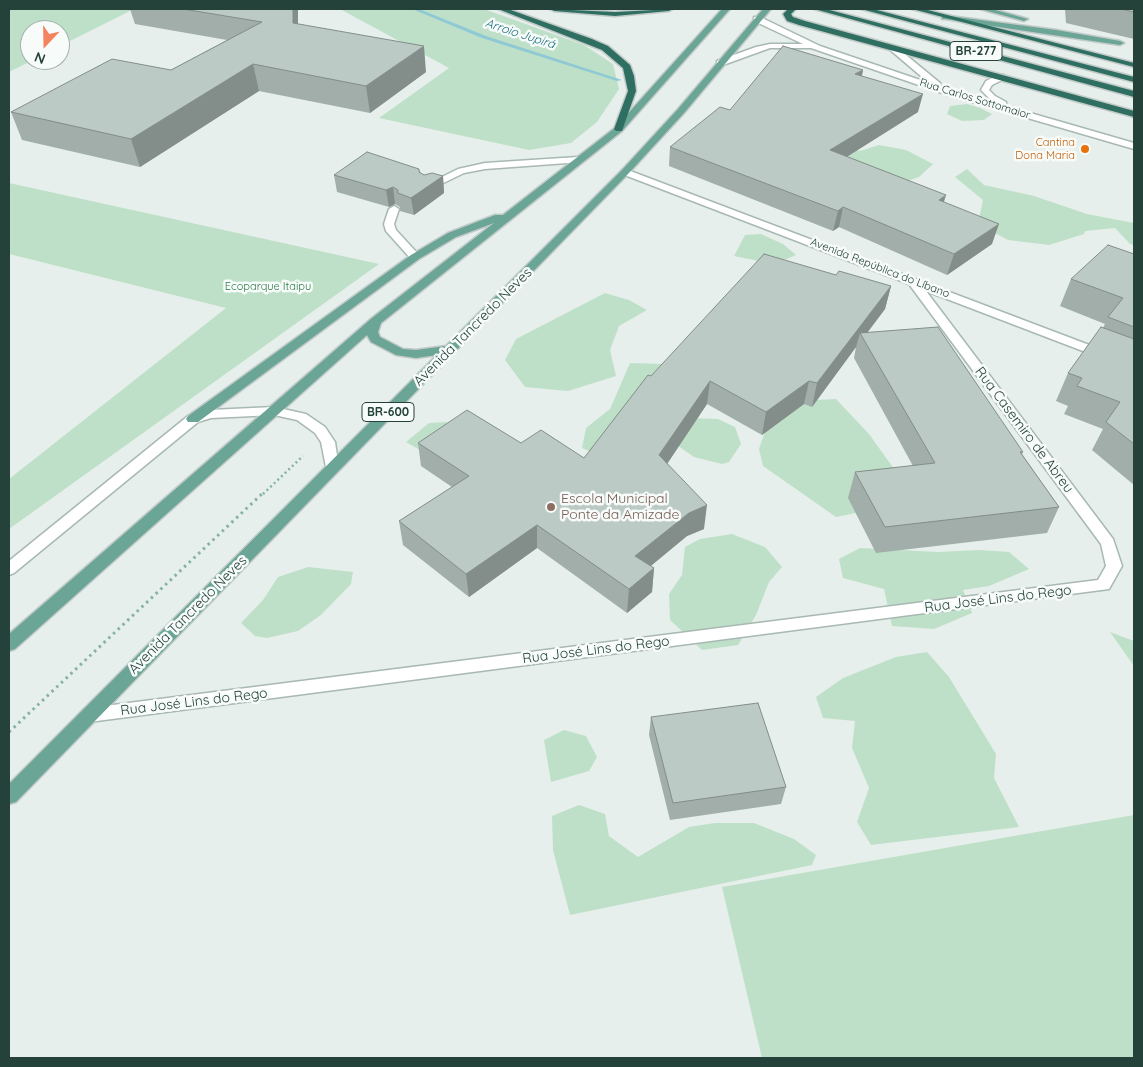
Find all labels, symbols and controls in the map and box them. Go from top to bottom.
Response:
water label: Arroio Jupirá [483,16,557,52]
north arrow [20,20,70,70]
road number: BR-277 [950,41,1002,60]
text: N [32,48,48,68]
street label: Rua Carlos Sottomaior [918,76,1032,122]
place label: Cantina Dona Maria [1015,136,1075,162]
marker: Cantina Dona Maria [1079,143,1091,155]
street label: Avenida República do Líbano [809,235,951,301]
street label: Avenida Tancredo Neves [410,264,536,390]
park label: Ecoparque Itaipu [225,280,311,294]
street label: Rua Casemiro de Abreu [971,364,1077,496]
road number: BR-600 [362,402,414,422]
place label: Escola Municipal Ponte da Amizade [561,491,679,524]
marker: Escola Municipal Ponte da Amizade [545,501,557,513]
street label: Avenida Tancredo Neves [125,552,251,678]
street label: Rua José Lins do Rego [924,582,1072,616]
street label: Rua José Lins do Rego [522,633,670,667]
street label: Rua José Lins do Rego [120,685,268,719]

